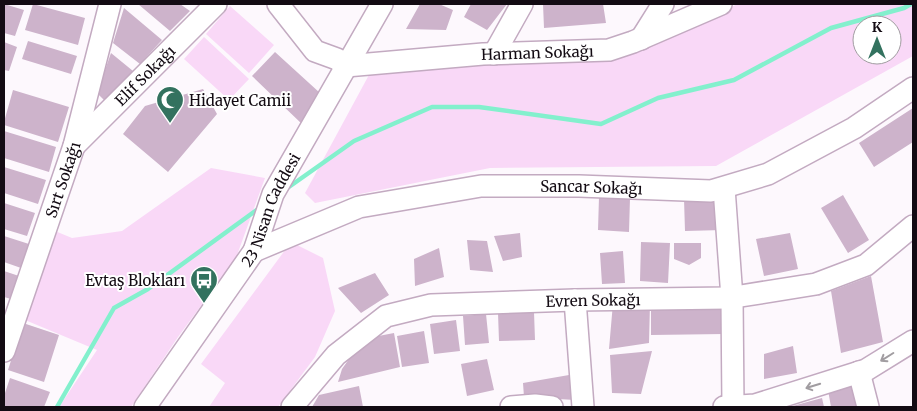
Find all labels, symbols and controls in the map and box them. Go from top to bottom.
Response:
north arrow [852,15,902,65]
text: K [872,18,883,36]
street label: Elif Sokağı [111,41,179,109]
street label: Harman Sokağı [481,41,594,64]
mosque icon: Hidayet Camii [155,85,185,124]
place label: Hidayet Camii [189,91,291,110]
street label: Sırt Sokağı [41,140,84,220]
street label: 23 Nisan Caddesi [237,149,304,270]
street label: Sancar Sokağı [540,177,643,198]
bus stop icon: Evtaş Blokları [189,265,219,304]
place label: Evtaş Blokları [85,271,185,290]
street label: Evren Sokağı [545,290,641,311]
one-way arrow [880,352,894,362]
one-way arrow [805,382,821,392]

